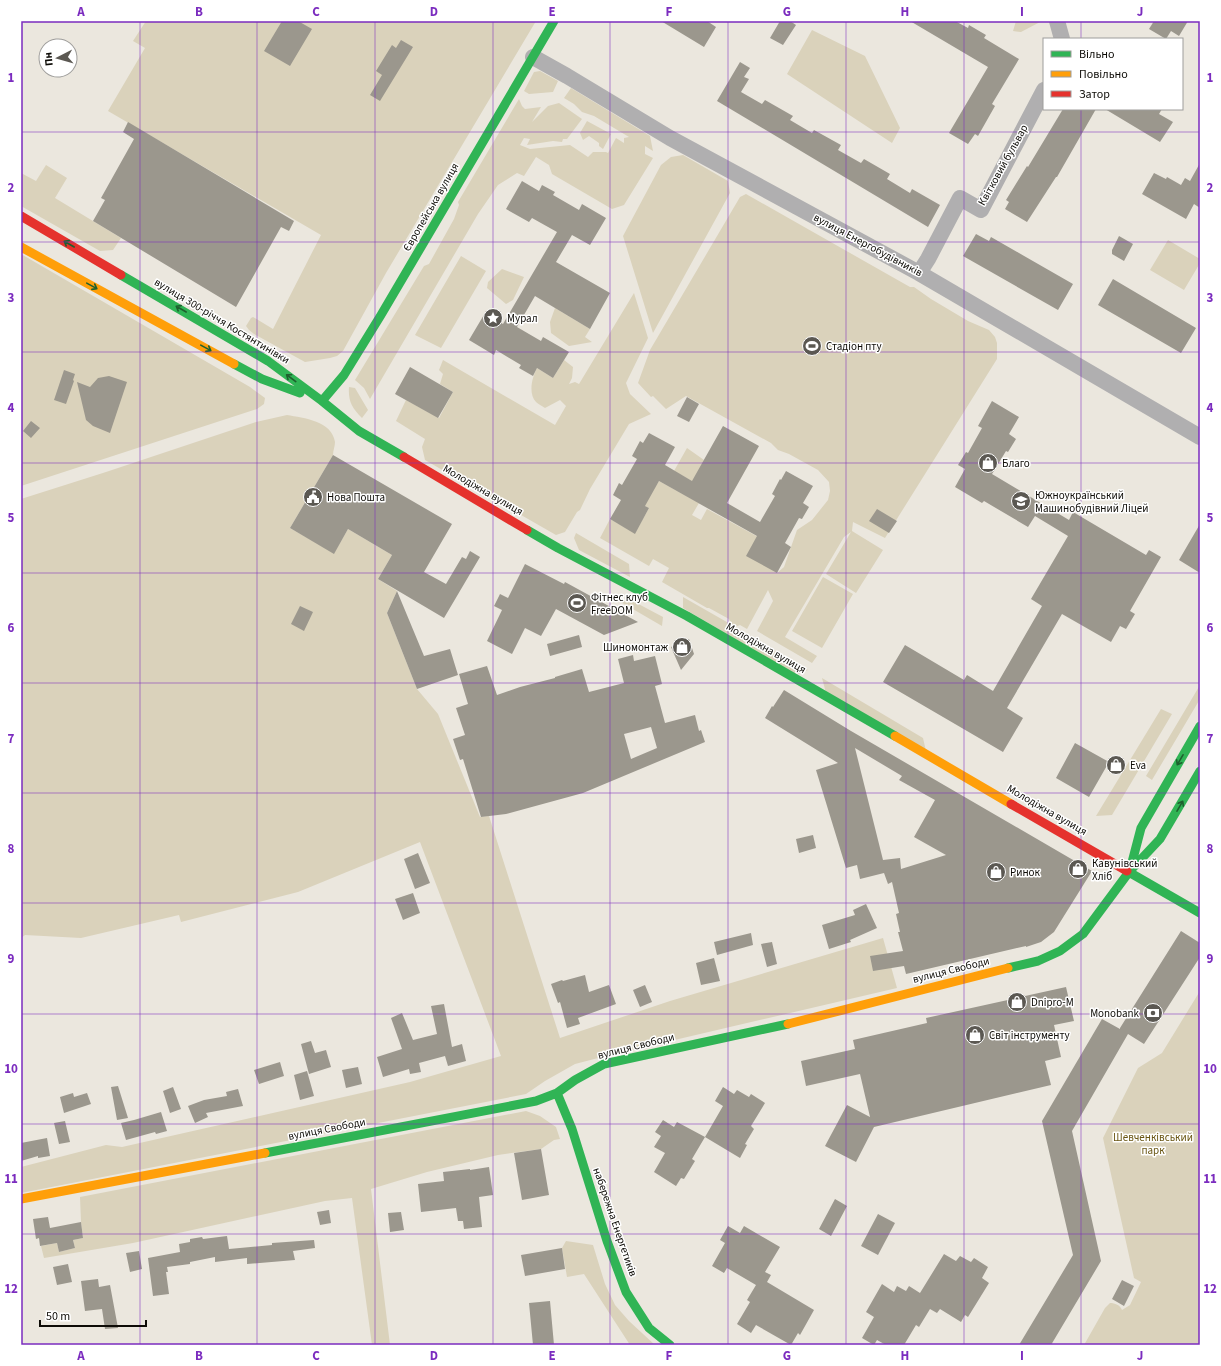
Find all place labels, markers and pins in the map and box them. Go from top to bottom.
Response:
place icon: Мурал [482,307,504,329]
place label: Мурал [507,311,537,326]
sports icon: Стадіон пту [801,335,823,357]
place label: Стадіон пту [826,339,882,354]
shop icon: Благо [977,452,999,474]
place label: Благо [1002,456,1030,471]
public building icon: Нова Пошта [302,486,324,508]
place label: Южноукраїнський Машинобудівний Ліцей [1035,488,1149,516]
place label: Нова Пошта [327,490,385,505]
school or university icon: Южноукраїнський Машинобудівний Ліцей [1010,490,1032,512]
place label: Фітнес клуб FreeDOM [591,590,648,618]
sports icon: Фітнес клуб FreeDOM [566,592,588,614]
shop icon: Шиномонтаж [671,636,693,658]
place label: Шиномонтаж [603,640,668,655]
shop icon: Eva [1105,754,1127,776]
place label: Eva [1130,758,1146,773]
place label: Кавунівський Хліб [1092,856,1157,884]
shop icon: Кавунівський Хліб [1067,858,1089,880]
shop icon: Ринок [985,861,1007,883]
place label: Ринок [1010,865,1041,880]
shop icon: Dnipro-M [1006,991,1028,1013]
place label: Dnipro-M [1031,995,1074,1010]
bank icon: Monobank [1142,1002,1164,1024]
place label: Monobank [1090,1006,1140,1021]
shop icon: Світ інструменту [964,1024,986,1046]
place label: Світ інструменту [989,1028,1070,1043]

